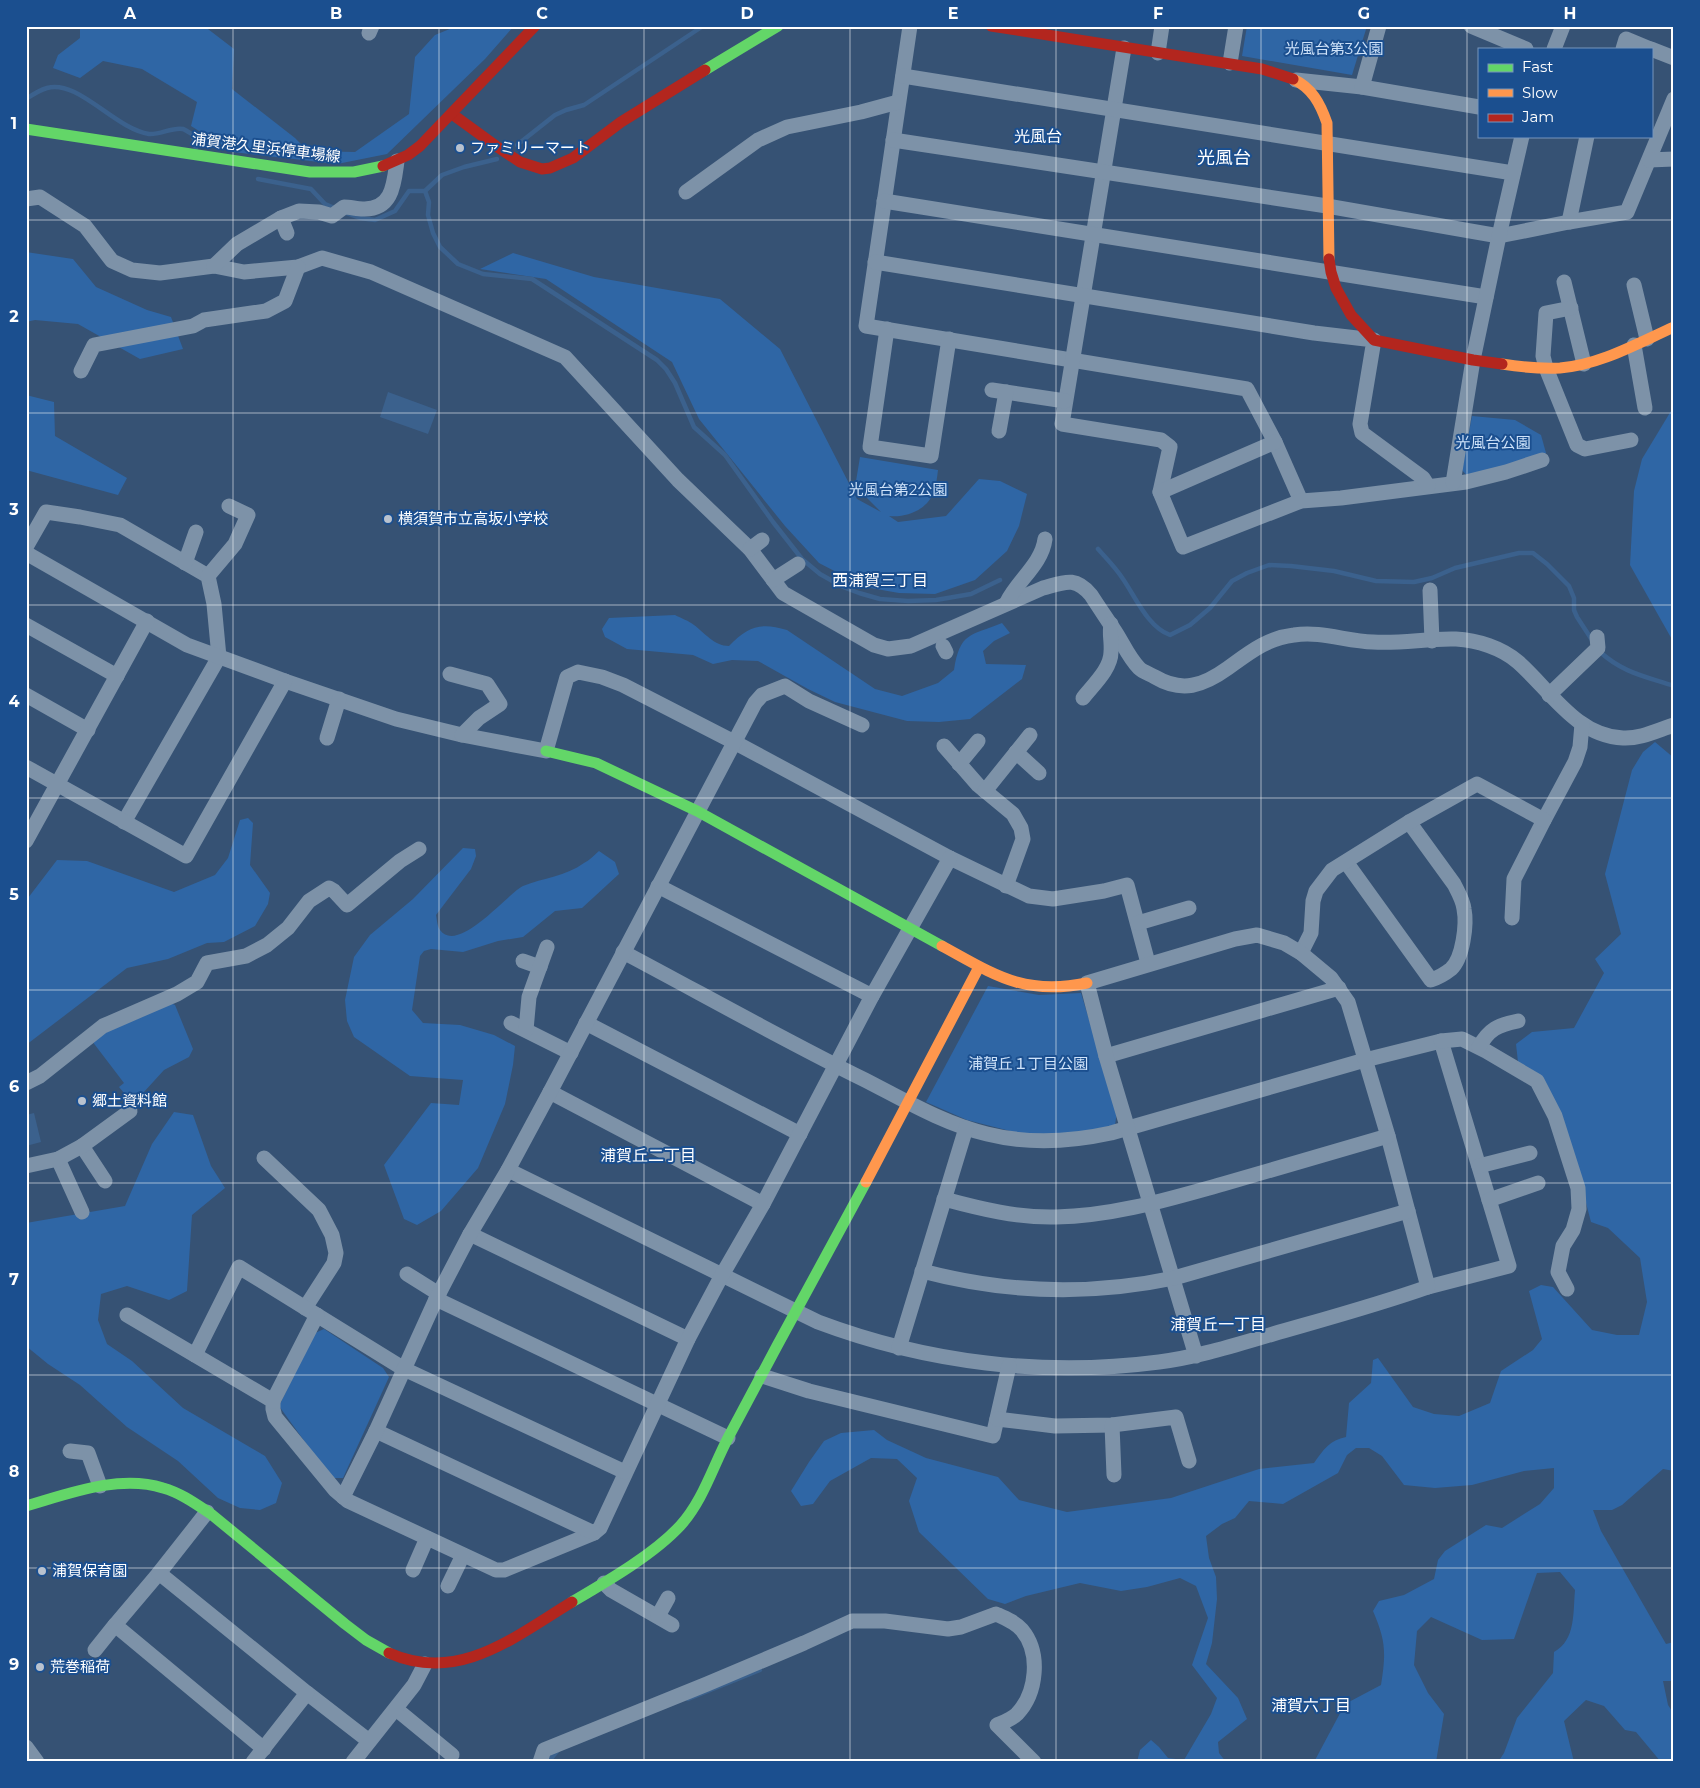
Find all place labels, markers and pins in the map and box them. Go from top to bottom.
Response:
place label: ファミリーマート [470,138,590,157]
marker: ファミリーマート [454,142,466,154]
place label: 横須賀市立高坂小学校 [398,509,548,528]
marker: 横須賀市立高坂小学校 [382,513,394,525]
place label: 郷土資料館 [92,1091,167,1110]
marker: 郷土資料館 [76,1095,88,1107]
place label: 浦賀保育園 [52,1561,127,1580]
marker: 浦賀保育園 [36,1565,48,1577]
place label: 荒巻稲荷 [50,1657,110,1676]
marker: 荒巻稲荷 [34,1661,46,1673]

